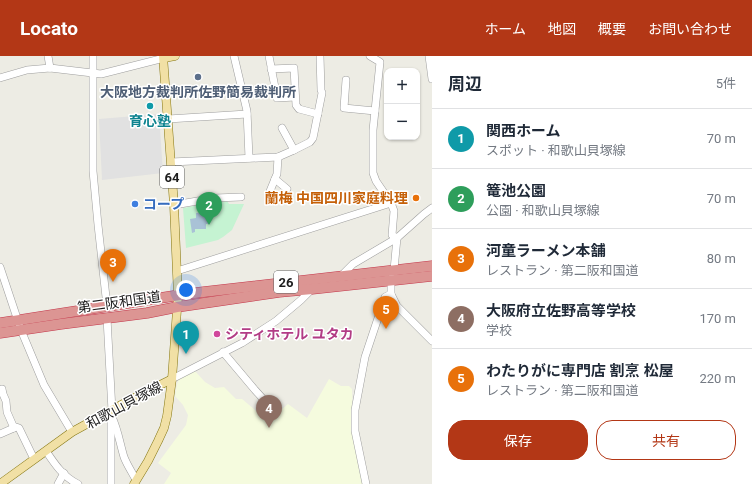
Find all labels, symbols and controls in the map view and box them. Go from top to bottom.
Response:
text: Locato [20,17,78,40]
text: ホーム [484,21,526,37]
text: 地図 [548,21,576,37]
text: 概要 [598,21,626,37]
text: お問い合わせ [648,21,732,37]
map controls [384,68,420,140]
button: + [384,68,420,104]
marker: 大阪地方裁判所佐野簡易裁判所 [193,72,203,82]
text: 周辺 [448,74,482,94]
text: 5件 [716,76,736,91]
place label: 大阪地方裁判所佐野簡易裁判所 [100,84,296,100]
marker: 育心塾 [145,101,155,111]
button: − [384,104,420,140]
place label: 育心塾 [129,113,171,129]
text: 関西ホーム [486,122,561,140]
text: 1 [457,131,465,146]
text: 70 m [707,131,736,146]
text: スポット · 和歌山貝塚線 [486,143,626,158]
road number: 64 [160,166,184,188]
text: 篭池公園 [486,182,546,200]
place label: 蘭梅 中国四川家庭料理 [265,190,408,206]
text: 2 [457,191,465,206]
text: 70 m [707,191,736,206]
pin: 2 [196,192,222,225]
marker: 蘭梅 中国四川家庭料理 [411,193,421,203]
place label: コープ [143,196,184,212]
marker: コープ [130,199,140,209]
text: 公園 · 和歌山貝塚線 [486,203,600,218]
text: 河童ラーメン本舗 [486,242,605,260]
pin: 3 [100,249,126,282]
text: 3 [457,251,465,266]
text: 80 m [707,251,736,266]
text: レストラン · 第二阪和国道 [486,263,639,278]
road number: 26 [274,271,298,293]
your location [176,280,196,300]
street label: 第二阪和国道 [76,288,162,316]
pin: 5 [373,296,399,329]
text: 大阪府立佐野高等学校 [486,302,636,320]
text: 4 [457,311,465,326]
text: 170 m [699,311,736,326]
pin: 1 [173,321,199,354]
text: 学校 [486,323,512,338]
place label: シティホテル ユタカ [225,326,354,342]
marker: シティホテル ユタカ [212,329,222,339]
text: わたりがに専門店 割烹 松屋 [486,362,673,380]
text: 5 [457,371,465,386]
text: 220 m [699,371,736,386]
street label: 和歌山貝塚線 [83,378,165,432]
text: レストラン · 第二阪和国道 [486,383,639,398]
pin: 4 [256,395,282,428]
button: 保存 [448,420,588,460]
button: 共有 [596,420,736,460]

